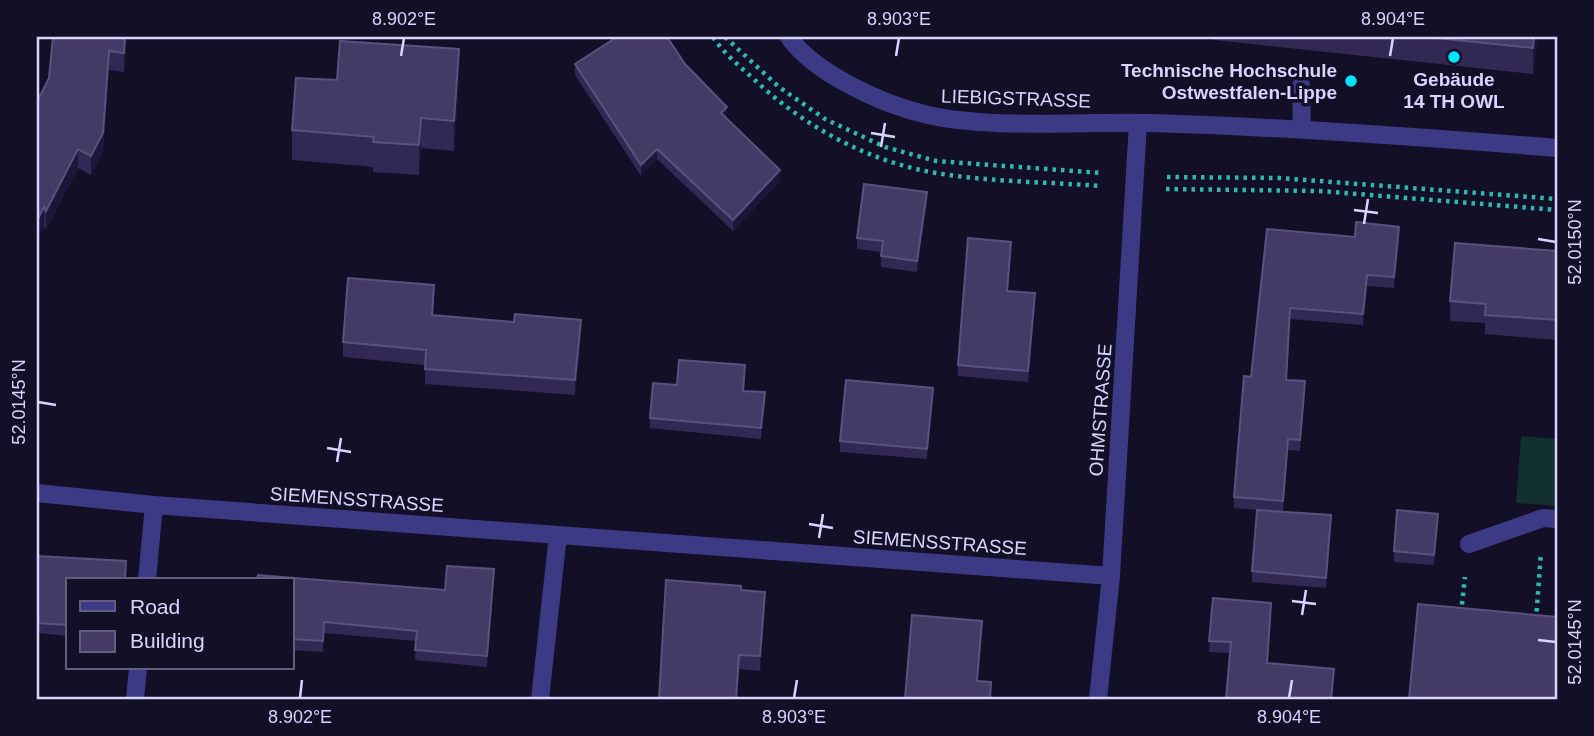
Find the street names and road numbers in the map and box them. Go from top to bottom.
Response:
street label: LIEBIGSTRASSE [941,85,1091,112]
street label: OHMSTRASSE [1085,343,1116,477]
street label: SIEMENSSTRASSE [269,483,445,516]
street label: SIEMENSSTRASSE [852,526,1028,559]

